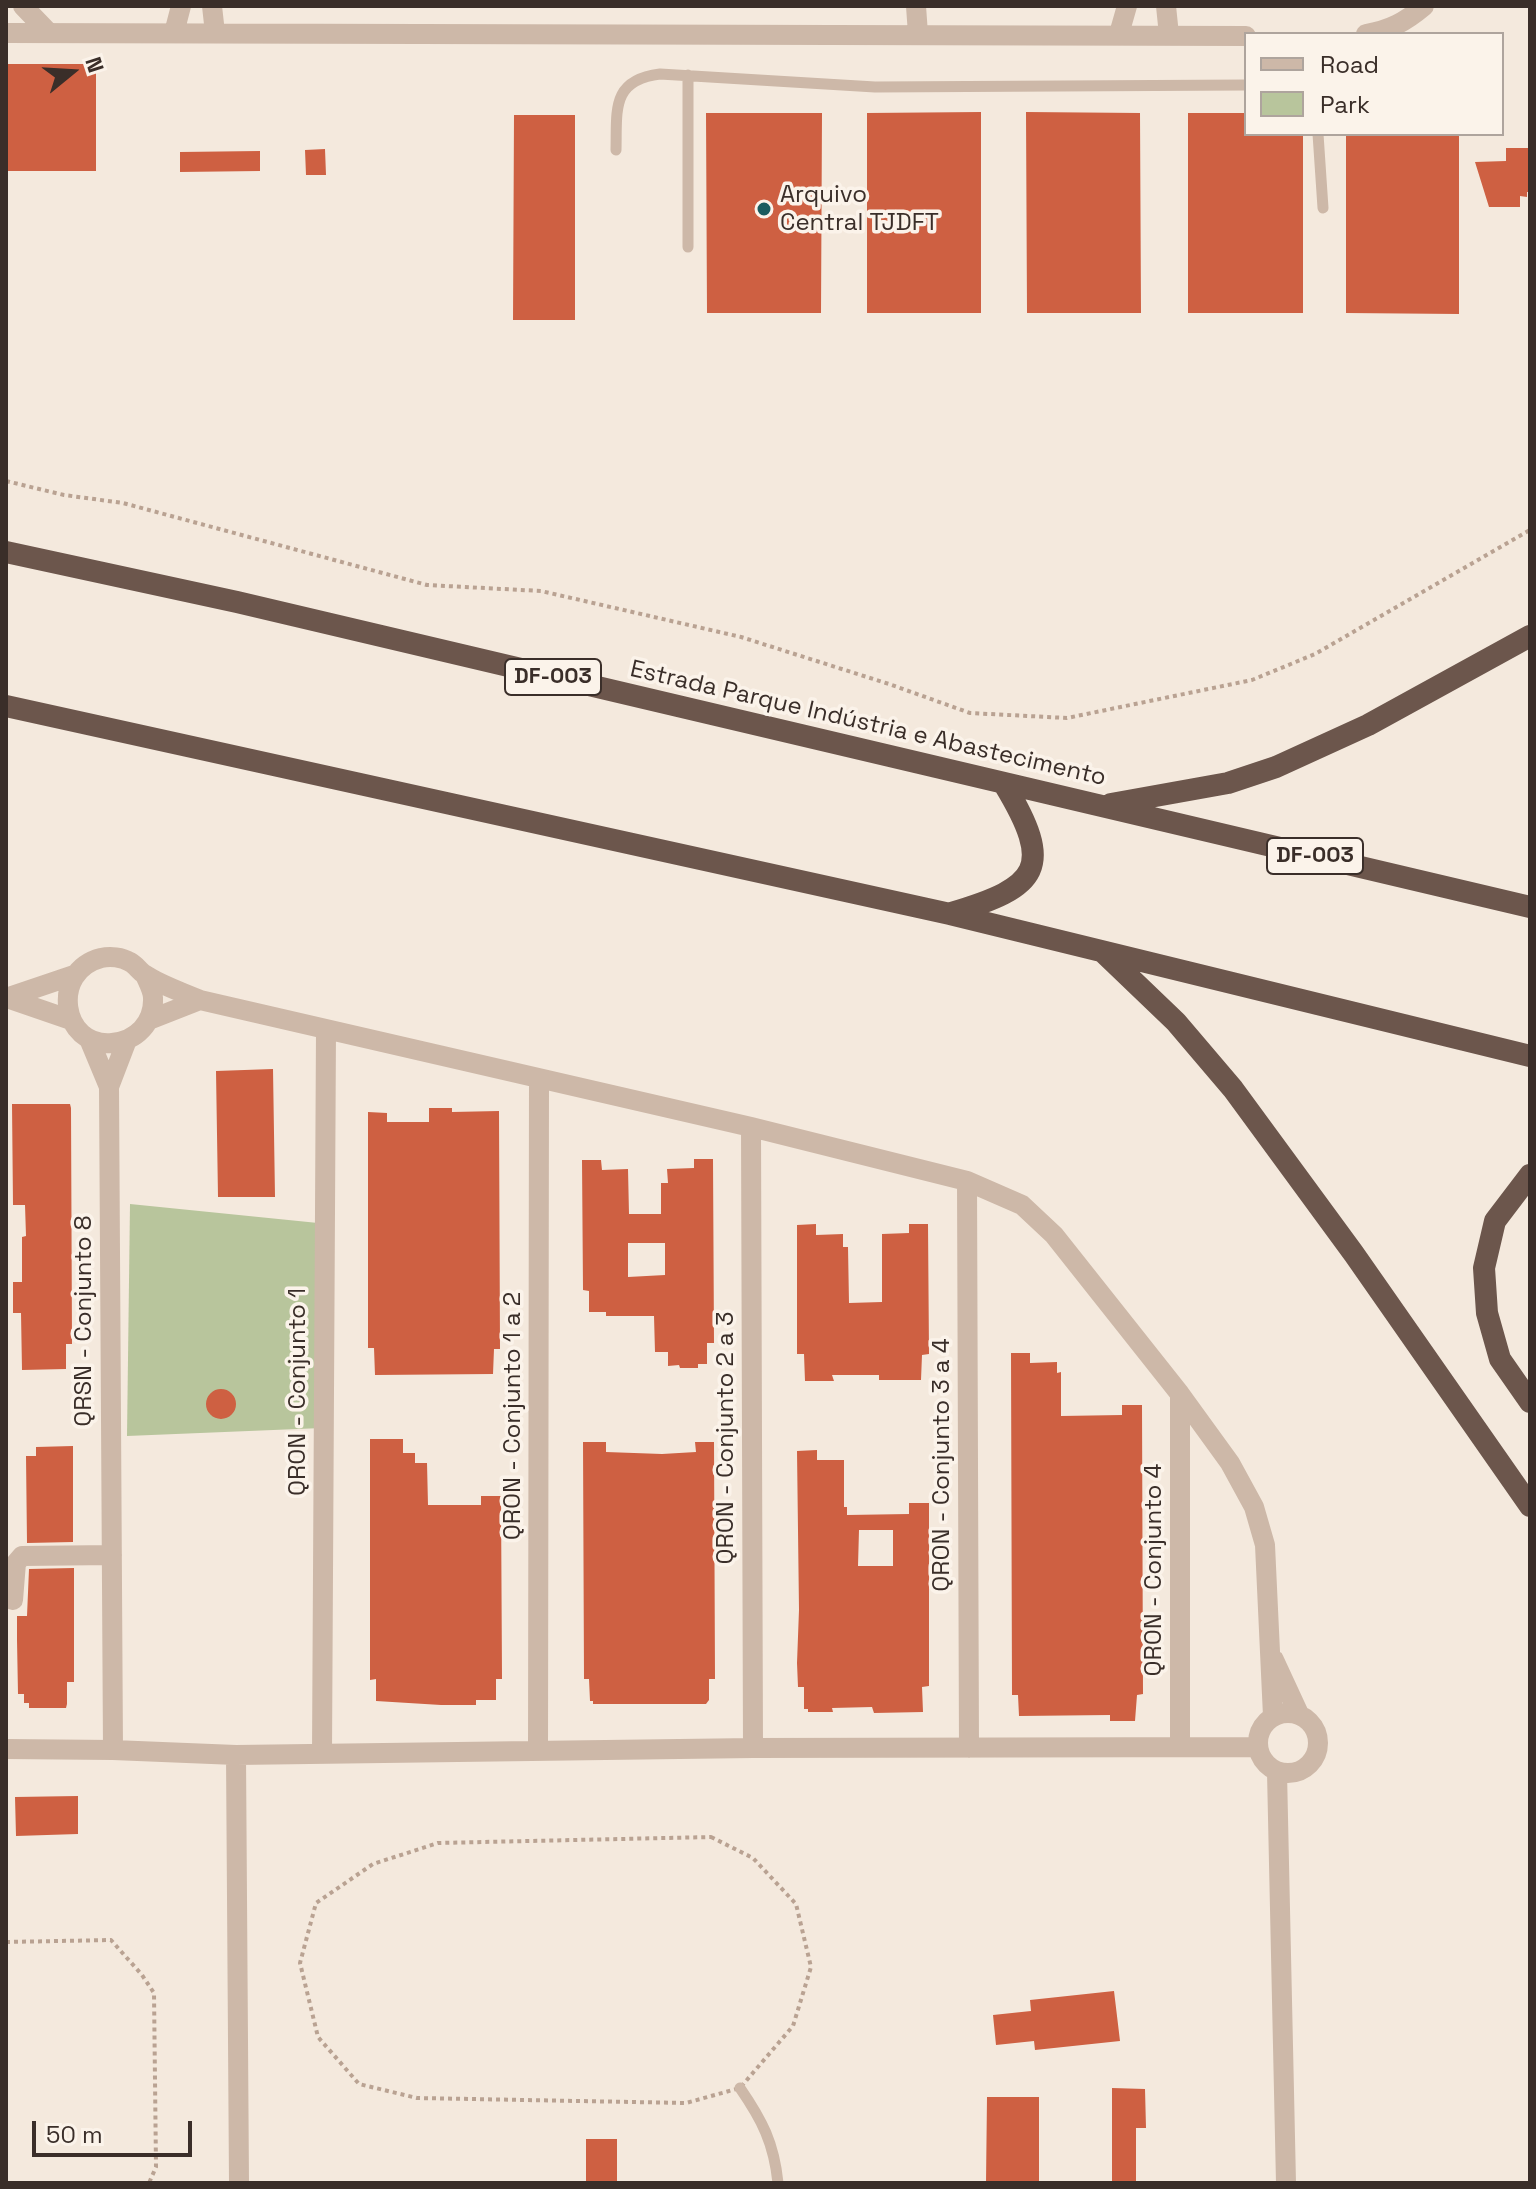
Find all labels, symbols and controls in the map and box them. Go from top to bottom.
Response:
north arrow [32,32,112,112]
legend [1244,32,1504,136]
text: Road [1320,49,1379,80]
text: N [79,53,110,76]
text: Park [1320,89,1370,120]
place label: Arquivo Central TJDFT [780,181,939,237]
marker: Arquivo Central TJDFT [755,200,773,218]
street label: Estrada Parque Indústria e Abastecimento [627,655,1109,793]
road number: DF-003 [505,659,601,695]
road number: DF-003 [1267,838,1363,874]
street label: QRSN - Conjunto 8 [70,1215,98,1427]
street label: QRON - Conjunto 1 [284,1288,312,1496]
street label: QRON - Conjunto 1 a 2 [499,1292,527,1540]
street label: QRON - Conjunto 2 a 3 [712,1311,740,1565]
street label: QRON - Conjunto 3 a 4 [928,1338,956,1592]
street label: QRON - Conjunto 4 [1140,1464,1168,1676]
scale bar [36,2105,196,2155]
text: 50 m [46,2119,103,2150]

